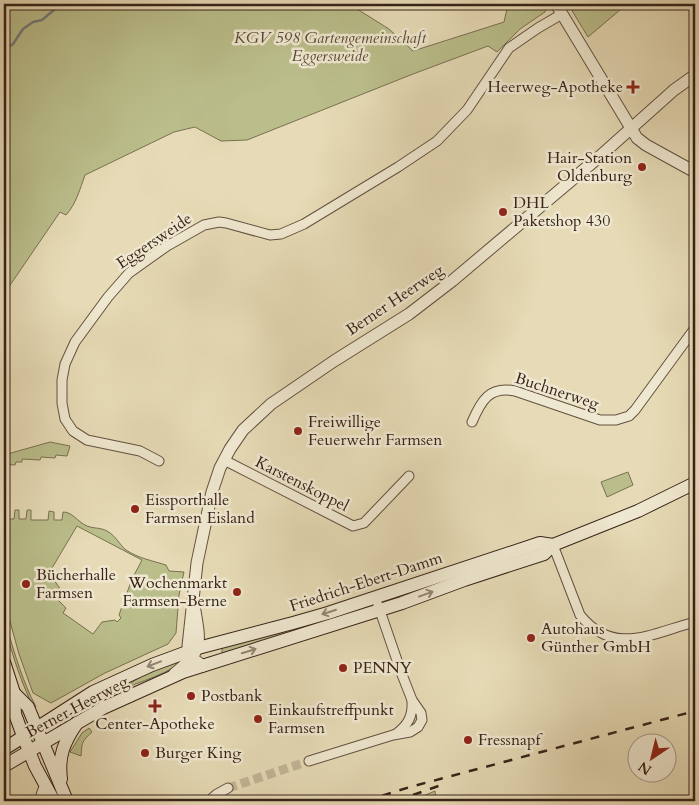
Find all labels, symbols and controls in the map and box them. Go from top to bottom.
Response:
park label: KGV 598 Gartengemeinschaft Eggersweide [234,27,427,67]
place label: Heerweg-Apotheke [488,76,623,98]
marker: Heerweg-Apotheke [627,81,639,93]
place label: Hair-Station Oldenburg [547,147,632,187]
marker: Hair-Station Oldenburg [636,161,648,173]
place label: DHL Paketshop 430 [513,192,610,232]
marker: DHL Paketshop 430 [497,206,509,218]
street label: Eggersweide [112,208,196,274]
street label: Berner Heerweg [342,259,448,341]
street label: Buchnerweg [512,367,602,415]
place label: Freiwillige Feuerwehr Farmsen [308,411,442,451]
marker: Freiwillige Feuerwehr Farmsen [292,425,304,437]
street label: Karstenskoppel [251,451,353,517]
place label: Eissporthalle Farmsen Eisland [145,489,255,529]
marker: Eissporthalle Farmsen Eisland [129,503,141,515]
street label: Friedrich-Ebert-Damm [287,547,446,617]
place label: Bücherhalle Farmsen [36,564,116,604]
place label: Wochenmarkt Farmsen-Berne [122,572,227,612]
marker: Bücherhalle Farmsen [20,578,32,590]
marker: Wochenmarkt Farmsen-Berne [231,586,243,598]
one-way arrow [417,589,433,598]
one-way arrow [322,608,337,617]
place label: Autohaus Günther GmbH [541,618,651,658]
marker: Autohaus Günther GmbH [525,632,537,644]
one-way arrow [241,646,257,656]
place label: PENNY [353,657,412,679]
one-way arrow [147,660,162,669]
marker: PENNY [337,662,349,674]
street label: Berner Heerweg [22,671,132,743]
place label: Postbank [201,685,263,707]
marker: Postbank [185,690,197,702]
place label: Einkaufstreffpunkt Farmsen [268,699,394,739]
marker: Center-Apotheke [149,700,161,712]
place label: Center-Apotheke [95,713,215,735]
marker: Einkaufstreffpunkt Farmsen [252,713,264,725]
place label: Fressnapf [478,729,543,751]
north arrow [626,732,676,782]
marker: Fressnapf [462,734,474,746]
place label: Burger King [155,742,241,764]
marker: Burger King [139,747,151,759]
text: N [634,757,655,780]

